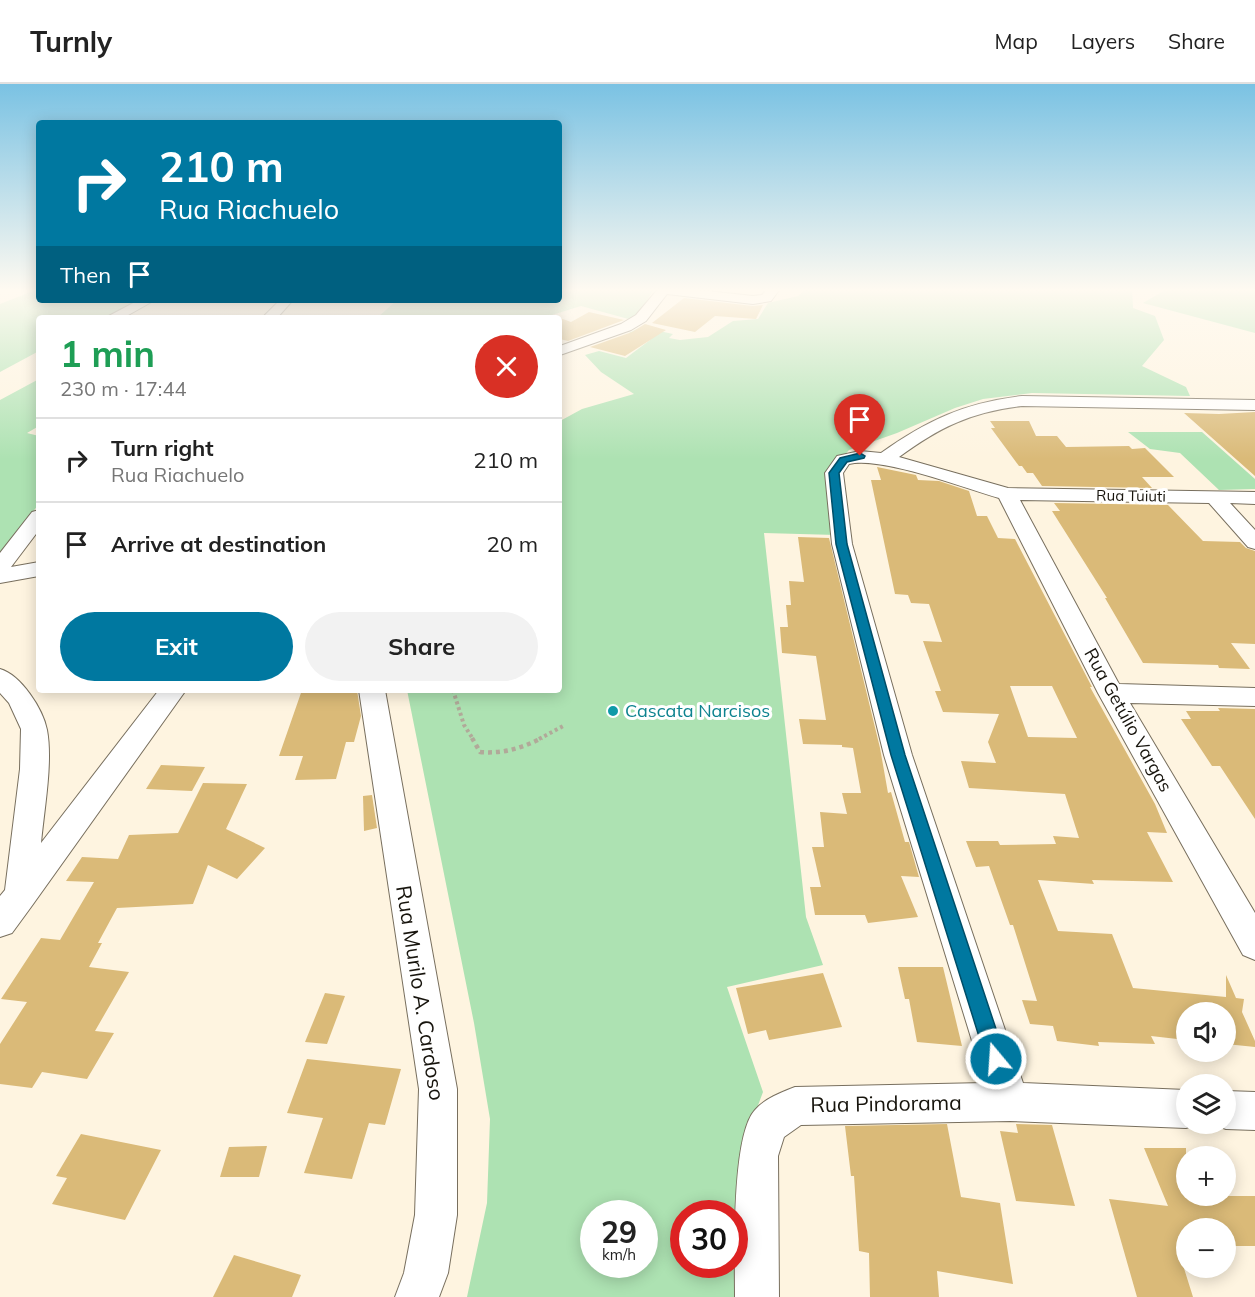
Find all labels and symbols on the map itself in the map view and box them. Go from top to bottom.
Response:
pin [834,394,885,456]
street label: Rua Tuiuti [1096,485,1166,506]
street label: Rua Getúlio Vargas [1079,644,1178,796]
place label: Cascata Narcisos [625,699,770,722]
marker: Cascata Narcisos [606,704,620,718]
street label: Rua Murilo A. Cardoso [391,884,451,1102]
position arrow [964,1027,1028,1091]
street label: Rua Pindorama [810,1089,962,1117]
speed limit sign: 30 [670,1200,748,1278]

